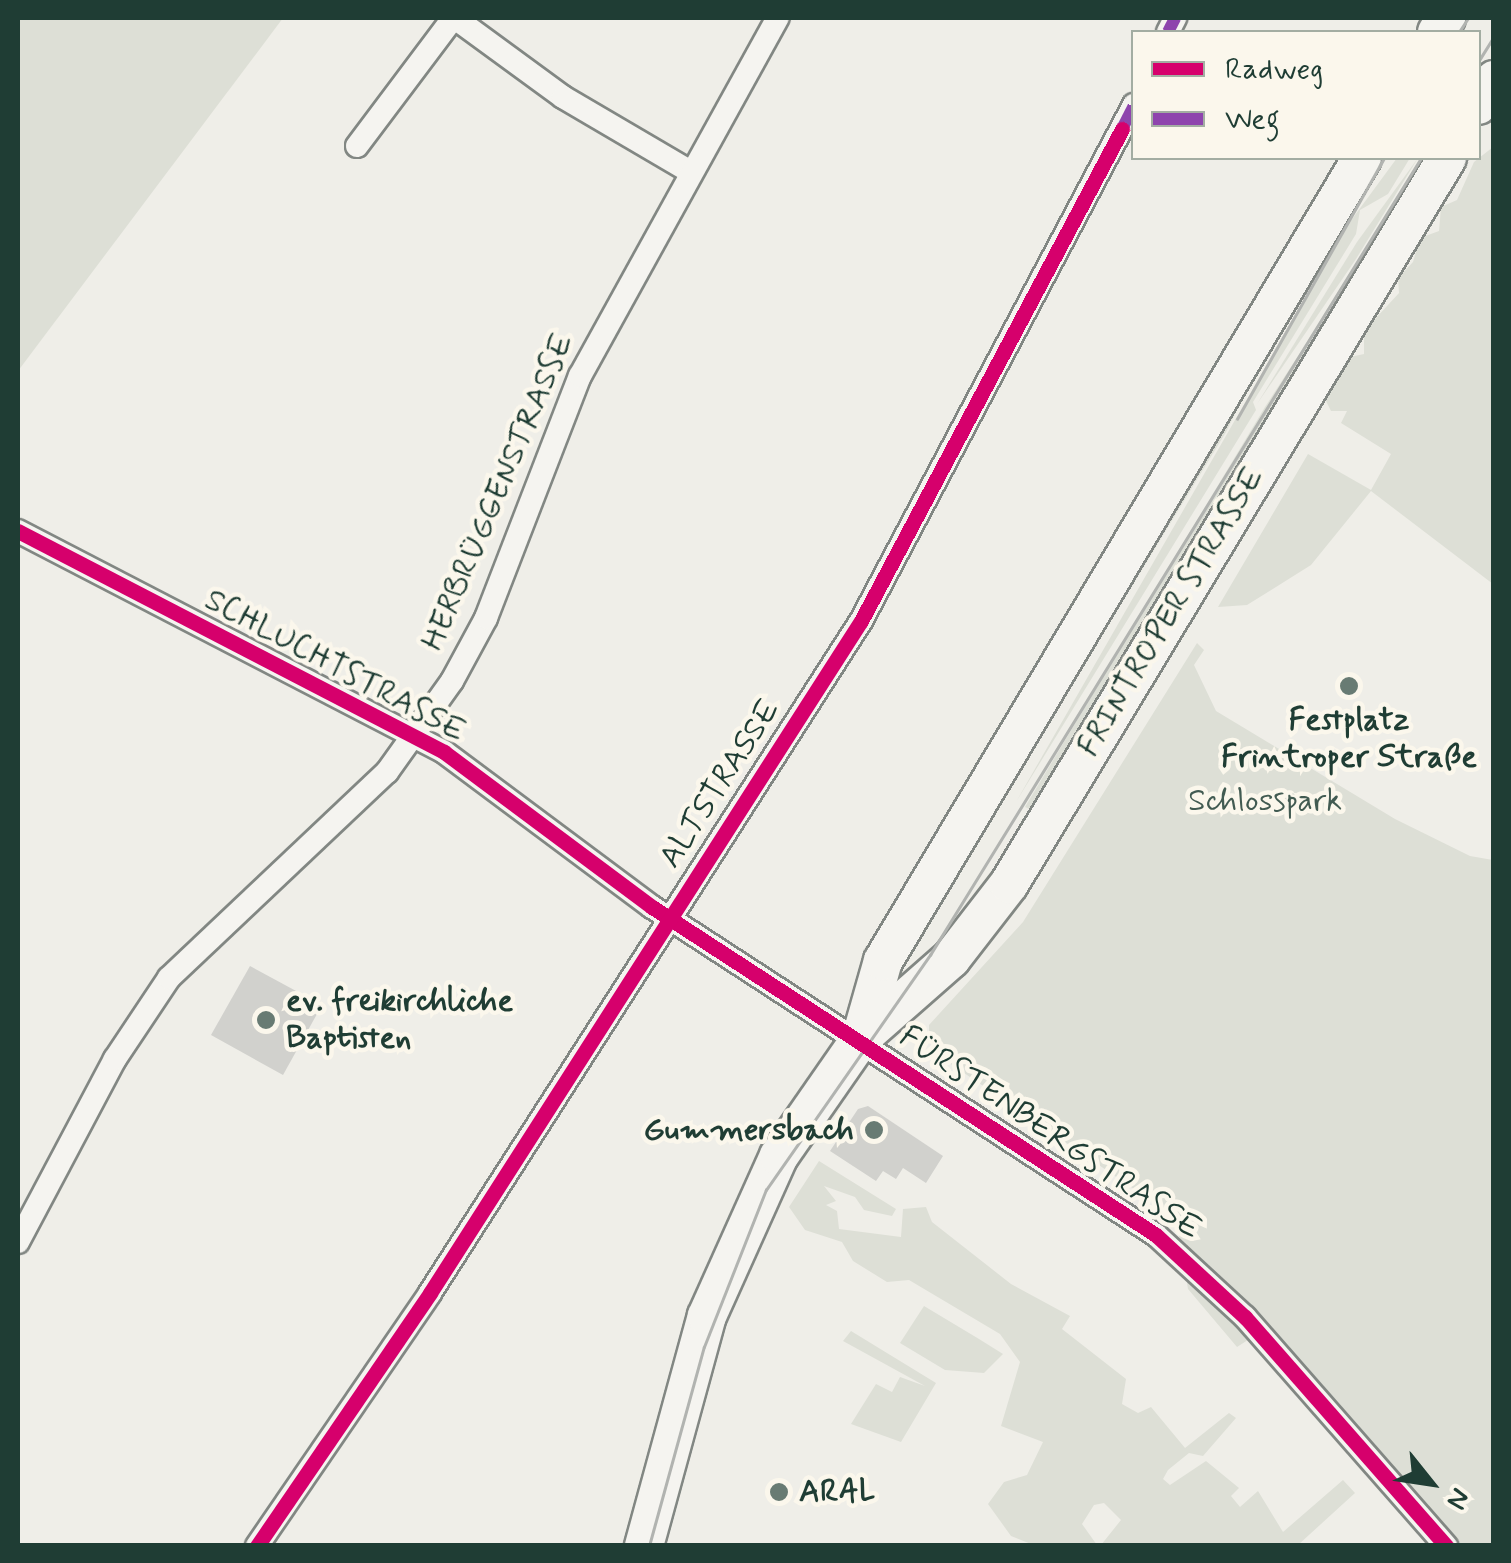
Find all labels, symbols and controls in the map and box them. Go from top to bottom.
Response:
legend [1131,30,1481,160]
text: Radweg [1225,50,1323,89]
text: Weg [1225,100,1280,139]
street label: HERBRÜGGENSTRASSE [414,328,582,656]
street label: FRINTROPER STRASSE [1068,459,1274,765]
street label: SCHLUCHTSTRASSE [198,581,472,751]
marker: Festplatz Frintroper Straße [1338,675,1360,697]
street label: ALTSTRASSE [651,693,789,875]
place label: Festplatz Frintroper Straße [1224,702,1474,777]
park label: Schlosspark [1188,782,1342,820]
place label: ev. freikirchliche Baptisten [286,983,513,1058]
marker: ev. freikirchliche Baptisten [255,1009,277,1031]
street label: FÜRSTENBERGSTRASSE [892,1018,1208,1248]
place label: Gummersbach [644,1111,854,1149]
marker: Gummersbach [863,1119,885,1141]
north arrow [1381,1433,1481,1533]
place label: ARAL [799,1473,875,1511]
marker: ARAL [768,1481,790,1503]
text: N [1437,1481,1478,1516]

